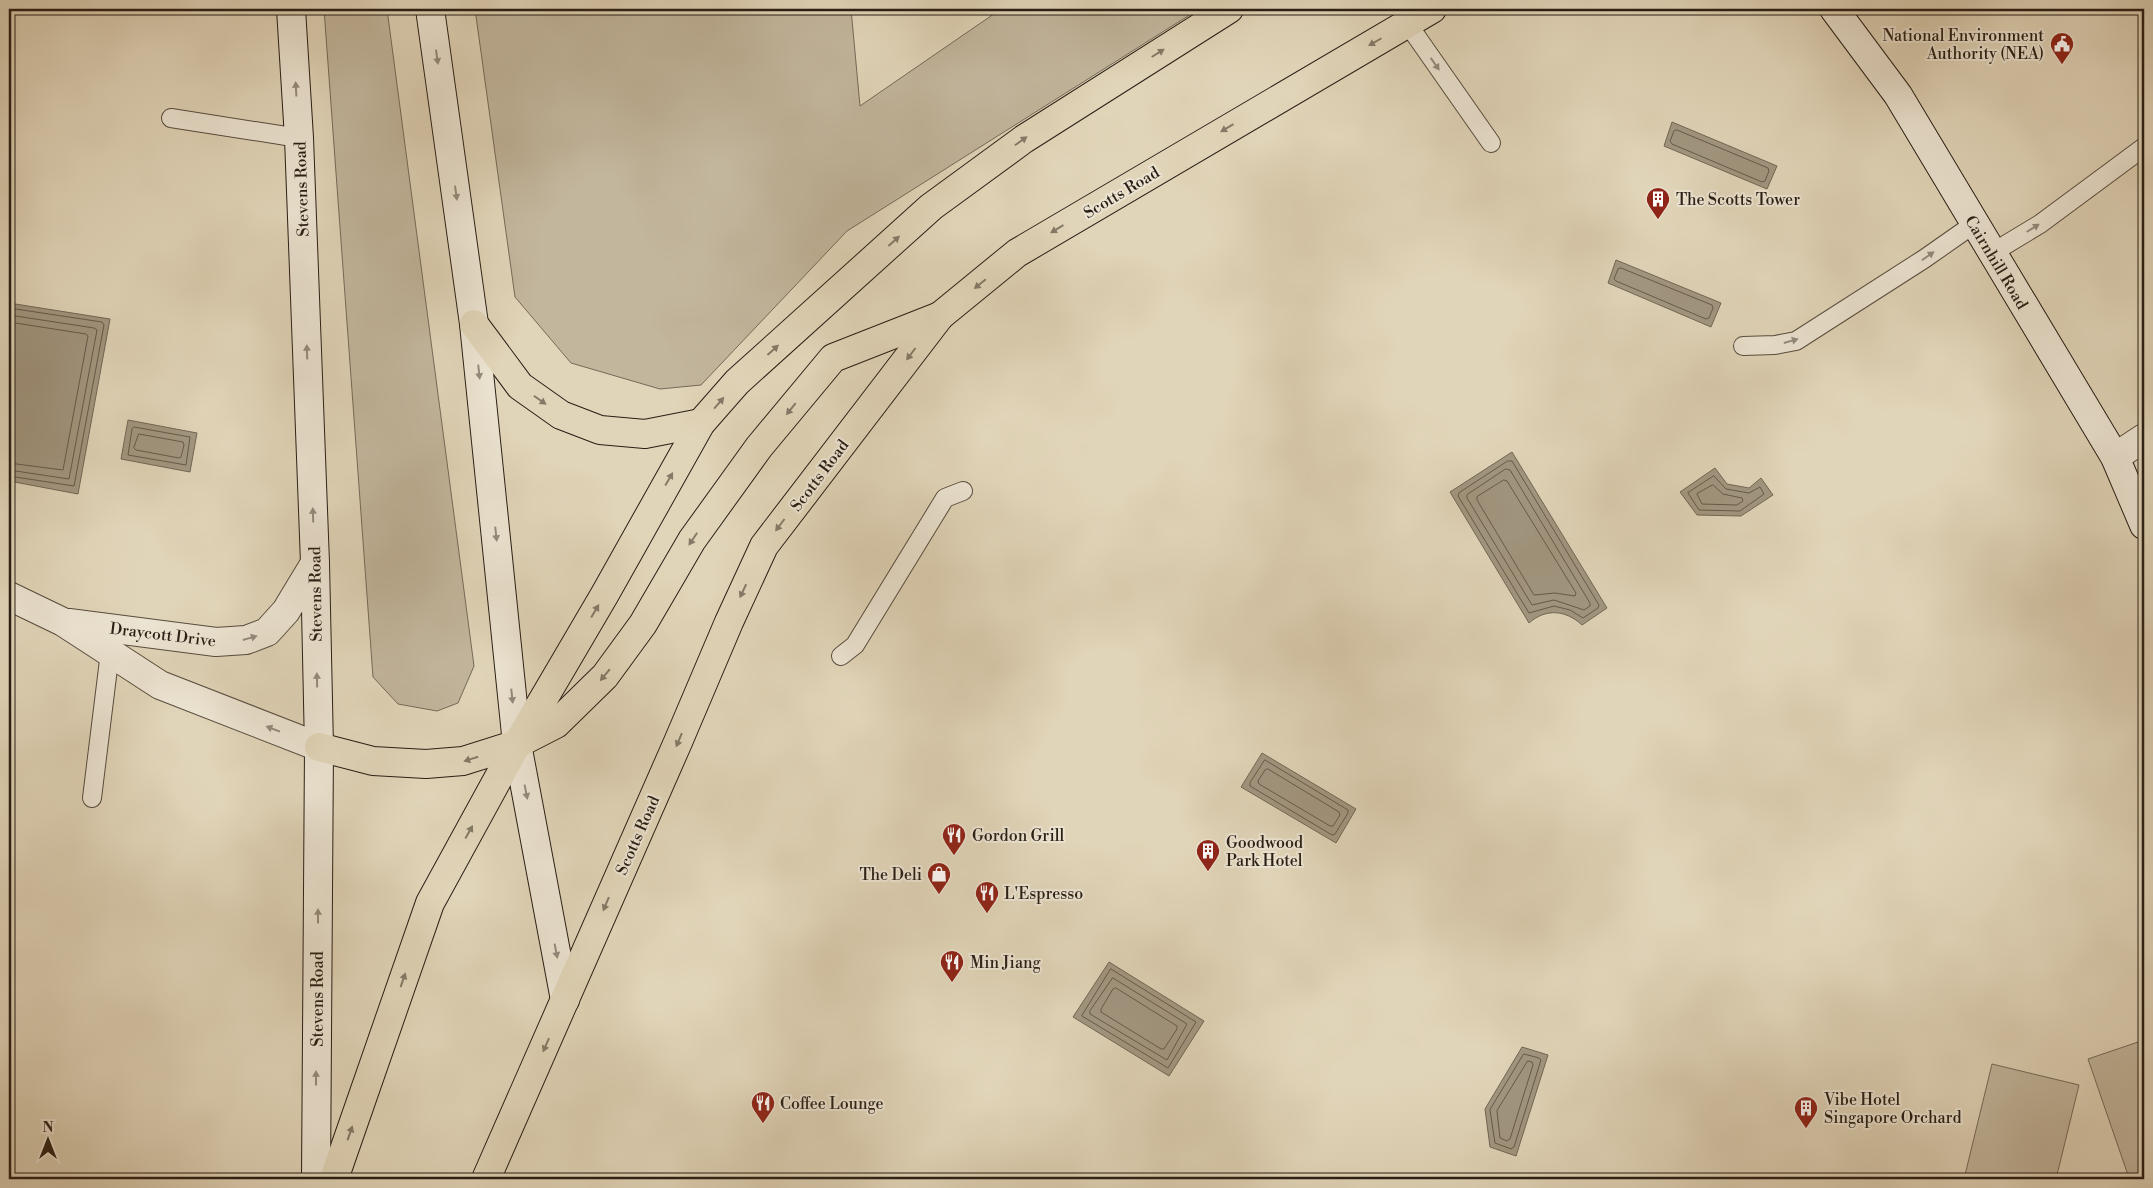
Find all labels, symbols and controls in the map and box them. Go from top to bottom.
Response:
place label: National Environment Authority (NEA) [1882,26,2044,64]
public building icon: National Environment Authority (NEA) [2049,31,2075,65]
one-way arrow [1367,38,1382,46]
one-way arrow [433,49,441,65]
one-way arrow [1152,49,1165,58]
one-way arrow [1430,57,1440,70]
one-way arrow [291,81,299,97]
one-way arrow [1221,124,1234,133]
one-way arrow [1015,136,1028,146]
street label: Stevens Road [290,141,314,237]
street label: Scotts Road [1080,162,1163,223]
one-way arrow [453,186,461,202]
building icon: The Scotts Tower [1645,186,1671,220]
place label: The Scotts Tower [1676,190,1800,210]
street label: Cairnhill Road [1960,212,2032,313]
one-way arrow [2027,223,2040,232]
one-way arrow [1051,225,1064,234]
one-way arrow [887,235,899,247]
one-way arrow [1922,251,1935,261]
one-way arrow [973,278,986,289]
one-way arrow [1783,337,1798,345]
one-way arrow [302,344,310,360]
one-way arrow [766,344,778,356]
one-way arrow [905,347,916,360]
one-way arrow [475,365,483,381]
one-way arrow [533,395,546,405]
one-way arrow [713,397,725,409]
one-way arrow [785,402,796,415]
street label: Scotts Road [786,436,853,516]
one-way arrow [665,472,673,486]
one-way arrow [309,506,317,522]
one-way arrow [775,518,785,532]
one-way arrow [492,526,500,542]
one-way arrow [688,532,698,546]
street label: Stevens Road [305,546,327,642]
one-way arrow [739,583,748,598]
one-way arrow [591,605,600,618]
street label: Draycott Drive [109,619,217,651]
one-way arrow [242,634,258,642]
one-way arrow [599,668,610,681]
one-way arrow [313,672,321,688]
one-way arrow [508,688,516,704]
one-way arrow [265,725,280,733]
one-way arrow [675,733,683,747]
one-way arrow [463,755,478,763]
one-way arrow [522,784,530,799]
street label: Scotts Road [612,793,664,878]
restaurant icon: Gordon Grill [941,822,967,856]
one-way arrow [465,825,473,839]
place label: Gordon Grill [972,826,1065,846]
place label: Goodwood Park Hotel [1226,833,1303,871]
building icon: Goodwood Park Hotel [1195,838,1221,872]
shop icon: The Deli [926,861,952,895]
place label: The Deli [860,865,922,885]
restaurant icon: L'Espresso [974,880,1000,914]
place label: L'Espresso [1004,884,1083,904]
one-way arrow [602,897,610,911]
one-way arrow [314,907,322,923]
one-way arrow [552,944,560,959]
restaurant icon: Min Jiang [939,949,965,983]
street label: Stevens Road [308,951,328,1047]
place label: Min Jiang [970,953,1042,973]
one-way arrow [400,972,407,987]
one-way arrow [541,1038,549,1052]
one-way arrow [313,1070,321,1086]
restaurant icon: Coffee Lounge [750,1090,776,1124]
place label: Vibe Hotel Singapore Orchard [1823,1090,1961,1128]
place label: Coffee Lounge [780,1094,884,1114]
building icon: Vibe Hotel Singapore Orchard [1793,1095,1819,1129]
north arrow [22,1116,72,1166]
text: N [42,1119,54,1137]
one-way arrow [346,1125,354,1140]

